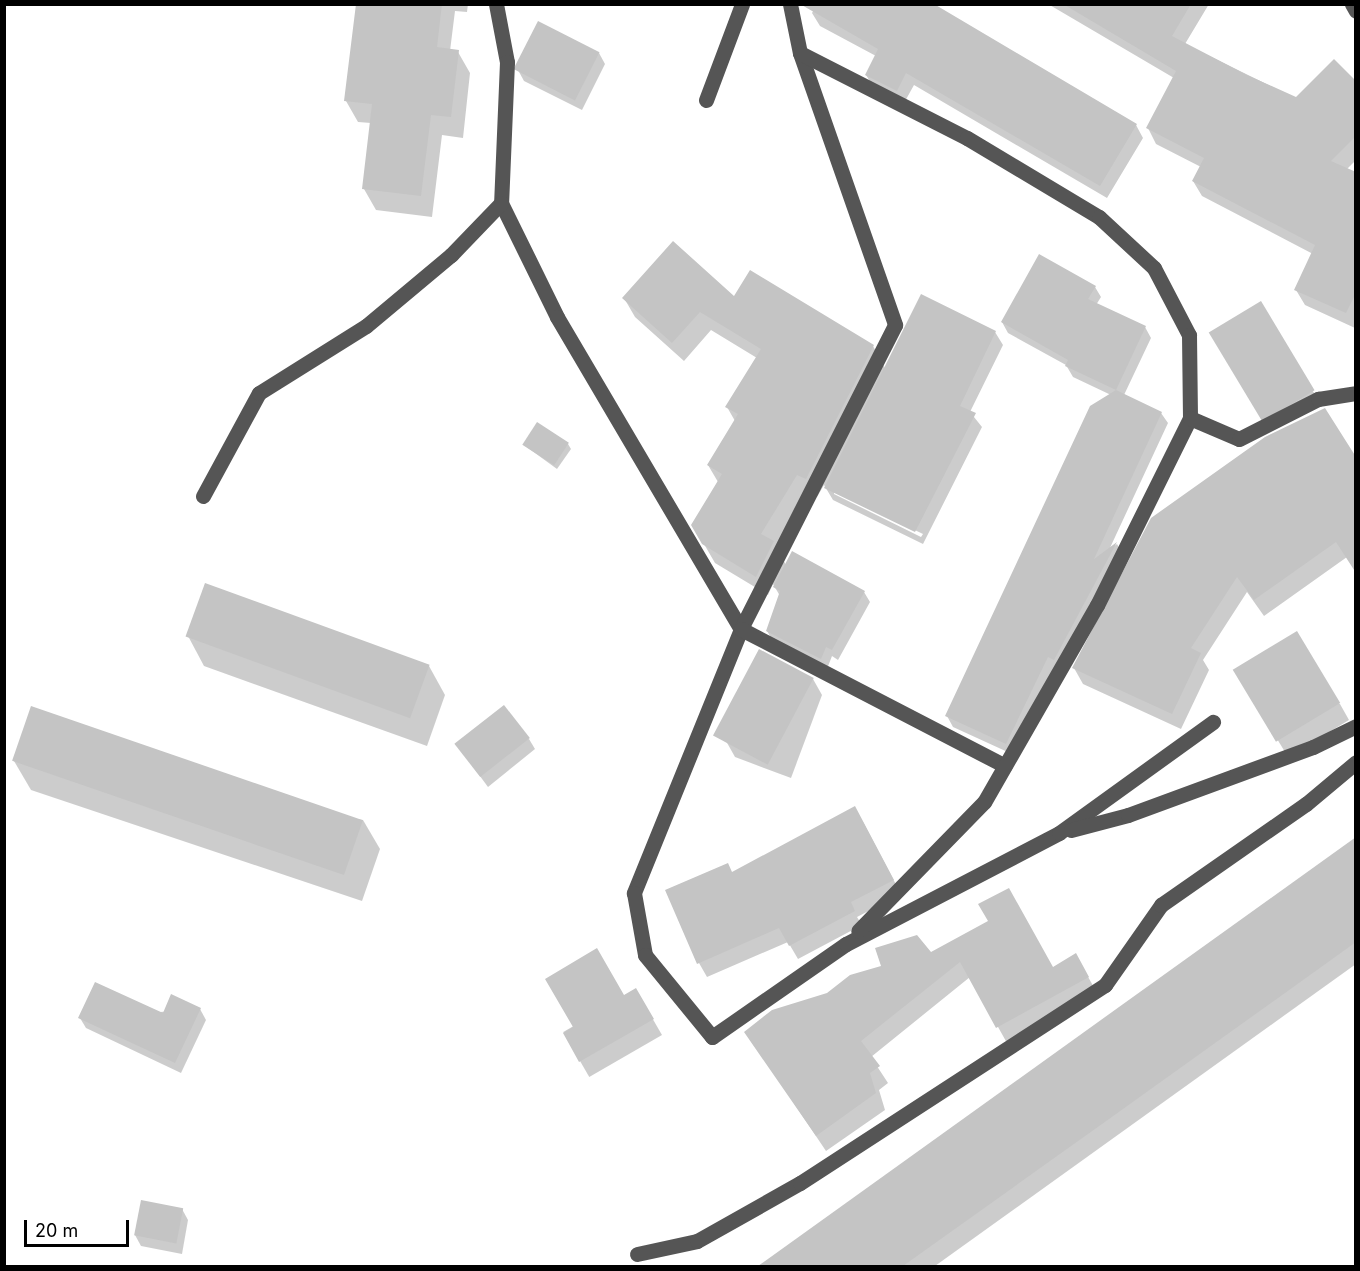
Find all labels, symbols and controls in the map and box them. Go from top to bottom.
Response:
scale bar [27,1208,132,1246]
text: 20 m [35,1220,78,1241]

